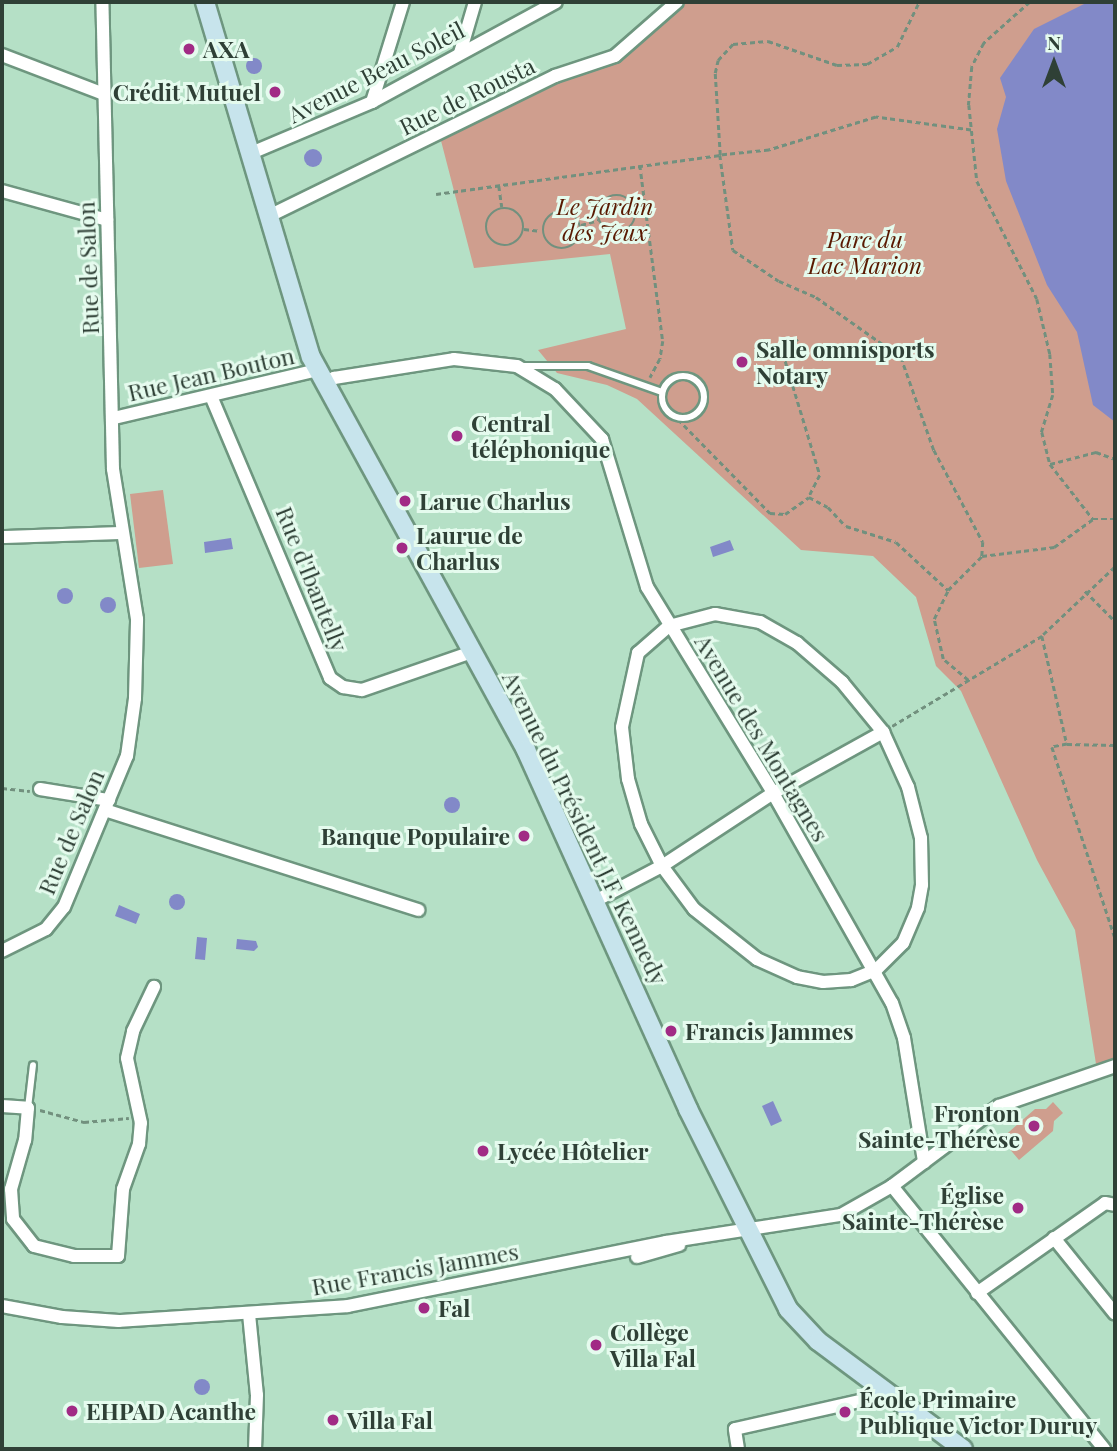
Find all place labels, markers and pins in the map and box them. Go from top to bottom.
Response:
place label: AXA [203,35,250,63]
marker: AXA [181,41,197,57]
place label: Crédit Mutuel [113,78,261,106]
marker: Crédit Mutuel [267,84,283,100]
place label: Salle omnisports Notary [756,335,935,389]
marker: Salle omnisports Notary [734,354,750,370]
place label: Central téléphonique [471,409,610,463]
marker: Central téléphonique [449,428,465,444]
place label: Larue Charlus [419,487,571,515]
marker: Larue Charlus [397,493,413,509]
place label: Laurue de Charlus [416,521,523,575]
marker: Laurue de Charlus [394,540,410,556]
place label: Banque Populaire [321,822,510,850]
marker: Banque Populaire [516,828,532,844]
place label: Francis Jammes [685,1017,854,1045]
marker: Francis Jammes [663,1023,679,1039]
place label: Fronton Sainte-Thérèse [858,1099,1020,1153]
marker: Fronton Sainte-Thérèse [1026,1118,1042,1134]
place label: Lycée Hôtelier [497,1137,649,1165]
marker: Lycée Hôtelier [475,1143,491,1159]
place label: Église Sainte-Thérèse [842,1181,1004,1235]
marker: Église Sainte-Thérèse [1010,1200,1026,1216]
place label: Fal [438,1294,470,1322]
marker: Fal [416,1300,432,1316]
place label: Collège Villa Fal [610,1318,696,1372]
marker: Collège Villa Fal [588,1337,604,1353]
place label: École Primaire Publique Victor Duruy [859,1385,1098,1439]
place label: EHPAD Acanthe [86,1397,257,1425]
marker: EHPAD Acanthe [64,1403,80,1419]
marker: École Primaire Publique Victor Duruy [837,1404,853,1420]
place label: Villa Fal [347,1406,433,1434]
marker: Villa Fal [325,1412,341,1428]

